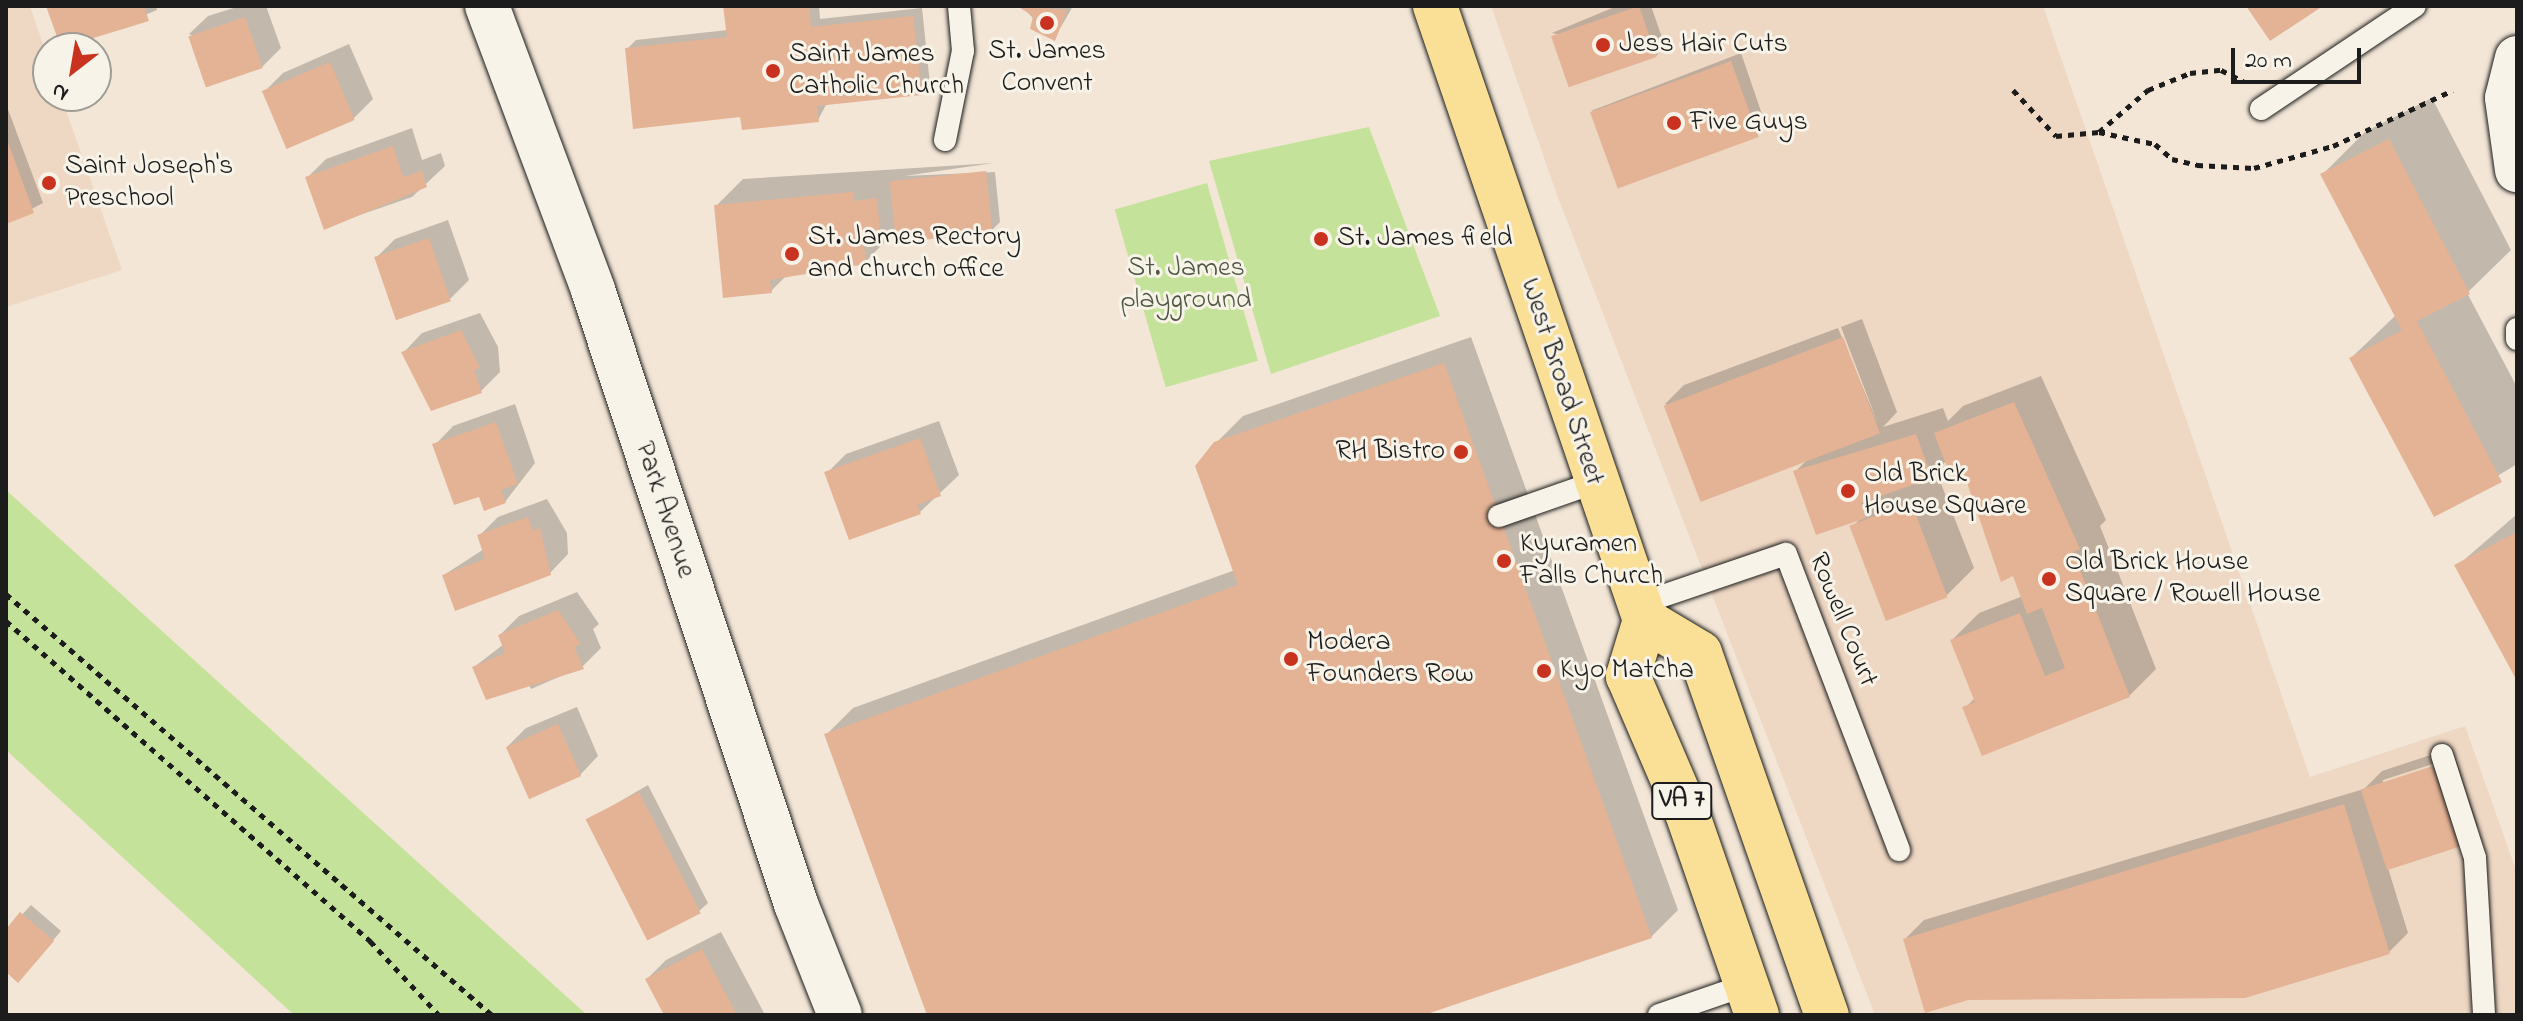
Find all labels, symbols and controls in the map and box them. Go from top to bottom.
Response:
marker: St. James Convent [1038,14,1056,32]
place label: Jess Hair Cuts [1619,28,1788,62]
north arrow [32,32,112,112]
scale bar [2235,32,2365,82]
place label: St. James Convent [988,35,1106,101]
marker: Jess Hair Cuts [1594,36,1612,54]
place label: Saint James Catholic Church [789,38,964,104]
text: 20 m [2245,44,2292,79]
marker: Saint James Catholic Church [764,62,782,80]
text: N [46,73,75,108]
place label: Five Guys [1690,106,1808,140]
marker: Five Guys [1665,114,1683,132]
place label: Saint Joseph's Preschool [65,150,233,216]
marker: Saint Joseph's Preschool [40,174,58,192]
place label: St. James Rectory and church office [808,221,1021,287]
place label: St. James field [1337,222,1512,256]
marker: St. James field [1312,230,1330,248]
marker: St. James Rectory and church office [783,245,801,263]
park label: St. James playground [1120,252,1252,318]
street label: West Broad Street [1512,274,1610,490]
place label: RH Bistro [1335,435,1445,469]
street label: Park Avenue [626,438,702,582]
marker: RH Bistro [1452,443,1470,461]
place label: Old Brick House Square [1864,458,2026,524]
marker: Old Brick House Square [1839,482,1857,500]
place label: Kyuramen Falls Church [1520,528,1663,594]
place label: Old Brick House Square / Rowell House [2065,546,2320,612]
street label: Rowell Court [1800,548,1884,692]
marker: Kyuramen Falls Church [1495,552,1513,570]
marker: Old Brick House Square / Rowell House [2040,570,2058,588]
place label: Modera Founders Row [1307,626,1474,692]
marker: Modera Founders Row [1282,650,1300,668]
place label: Kyo Matcha [1560,654,1694,688]
marker: Kyo Matcha [1535,662,1553,680]
road number: VA 7 [1650,779,1714,823]

